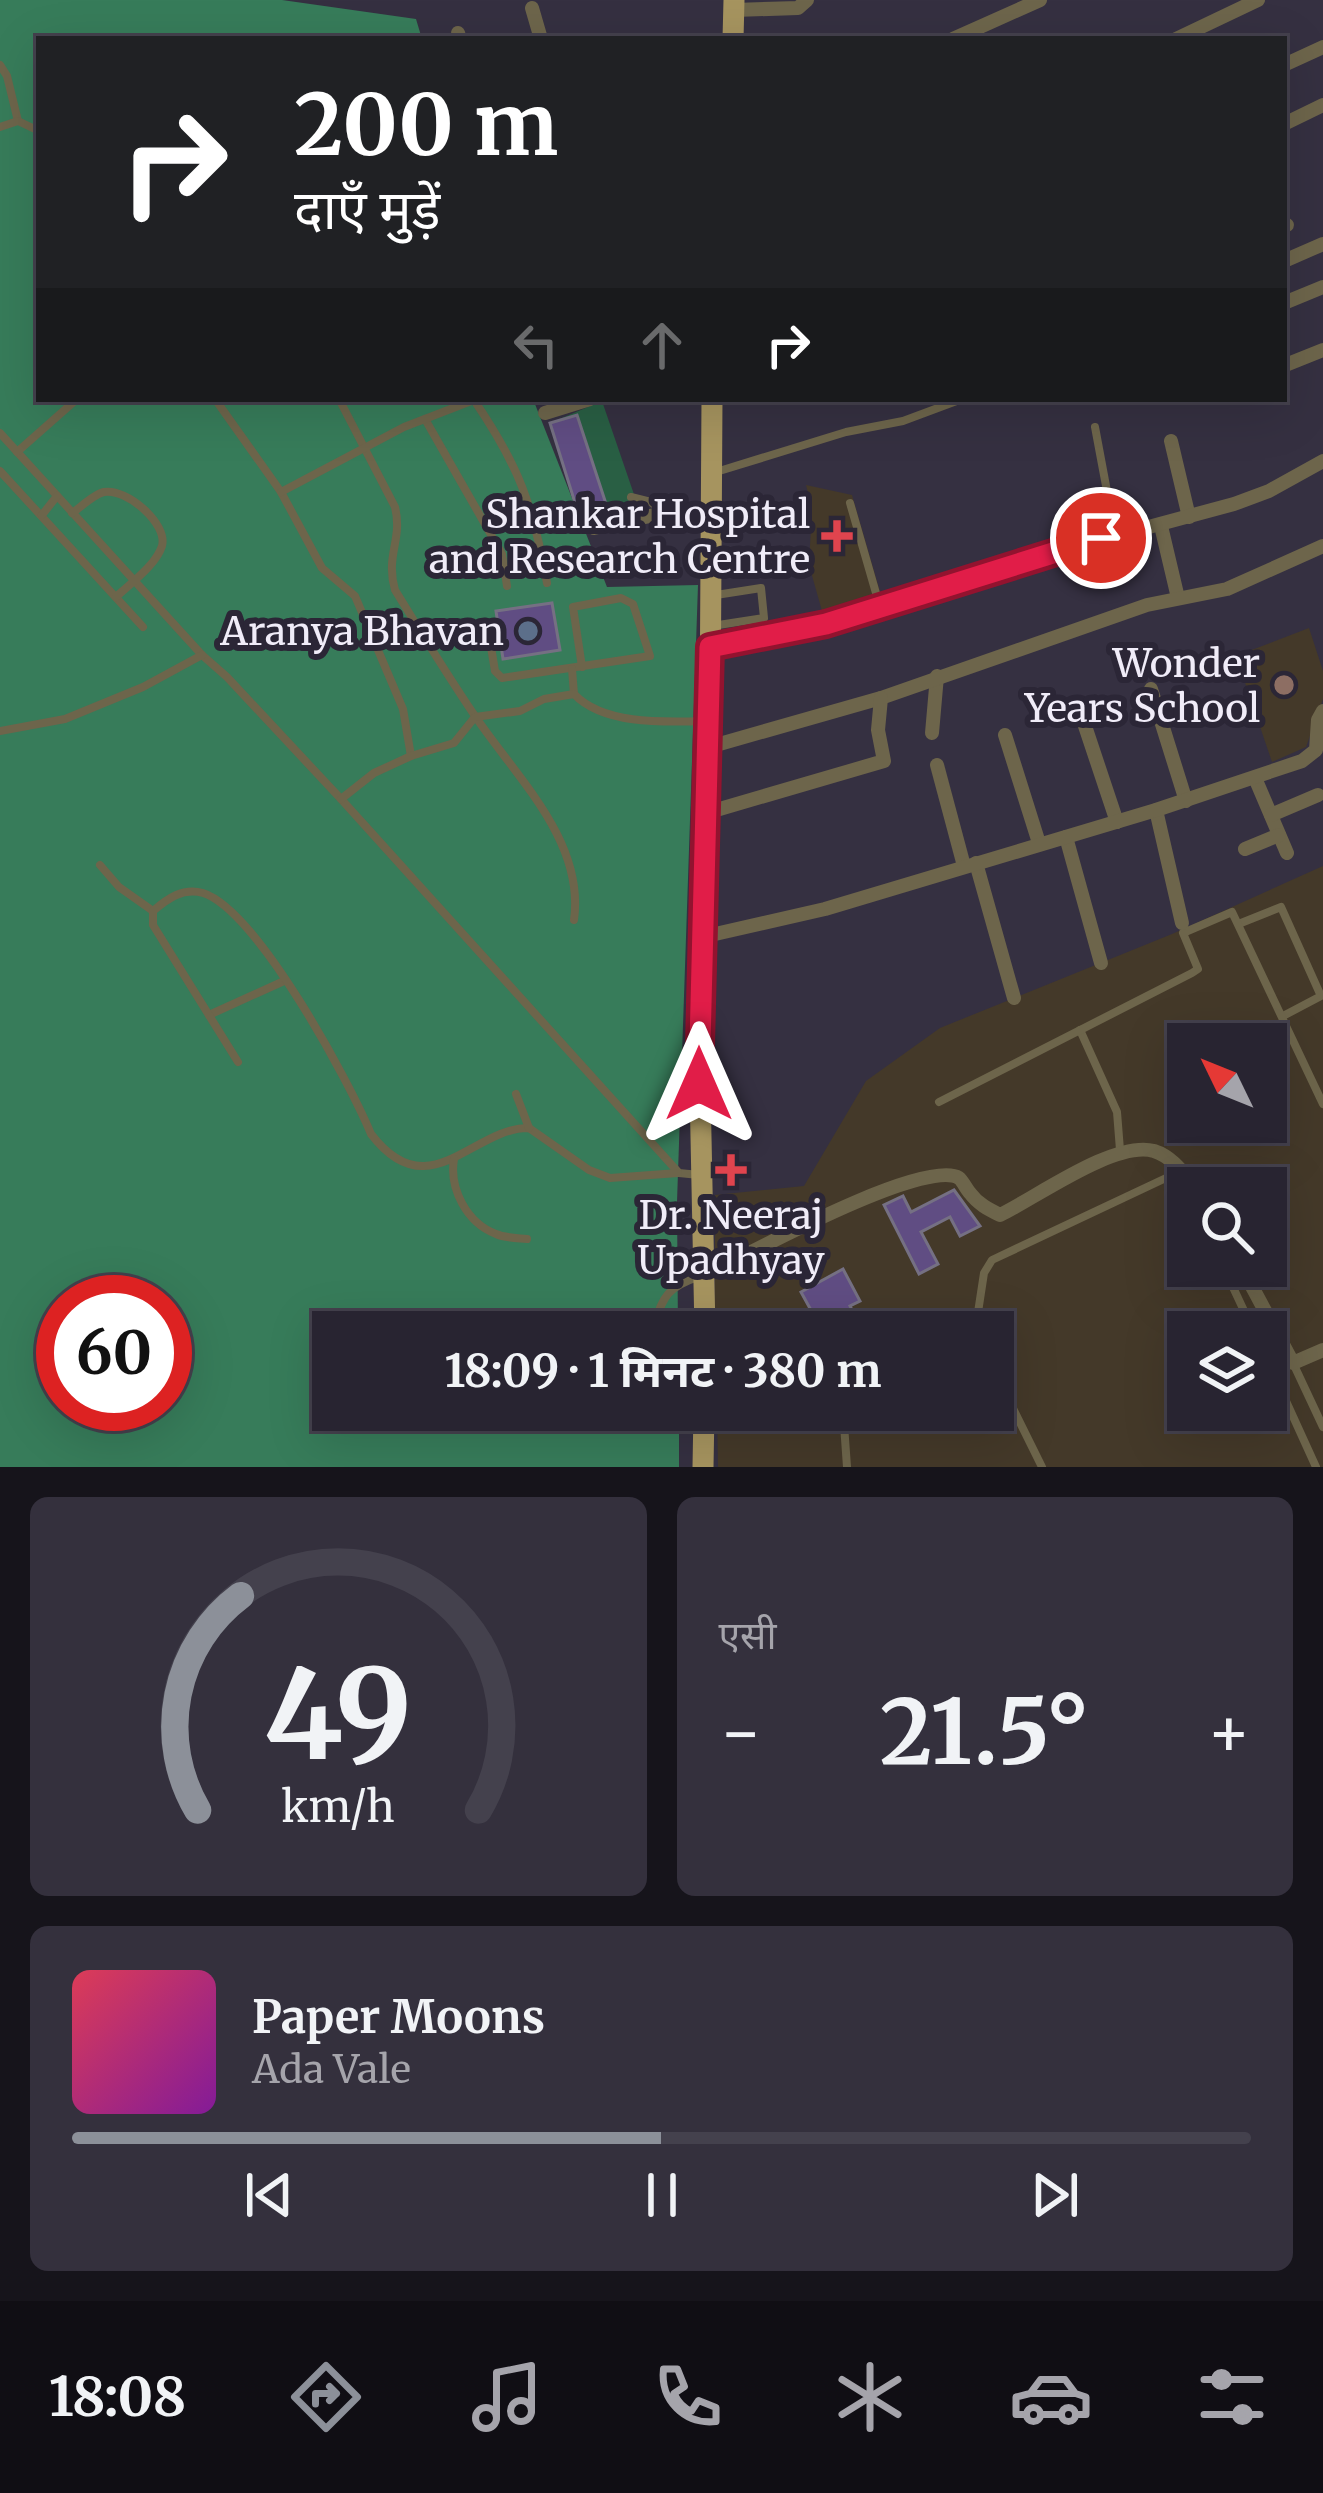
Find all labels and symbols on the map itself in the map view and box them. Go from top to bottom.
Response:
pin [1050,487,1152,589]
place label: Shankar Hospital and Research Centre [429,490,810,584]
marker: Shankar Hospital and Research Centre [821,520,853,552]
place label: Aranya Bhavan [219,607,504,656]
marker: Aranya Bhavan [515,618,541,644]
place label: Wonder Years School [1023,639,1260,733]
marker: Wonder Years School [1271,672,1297,698]
position arrow [636,1021,762,1147]
north arrow [1167,1023,1287,1143]
marker: Dr. Neeraj Upadhyay [715,1154,747,1186]
place label: Dr. Neeraj Upadhyay [637,1191,825,1285]
speed limit sign: 60 [36,1275,192,1431]

